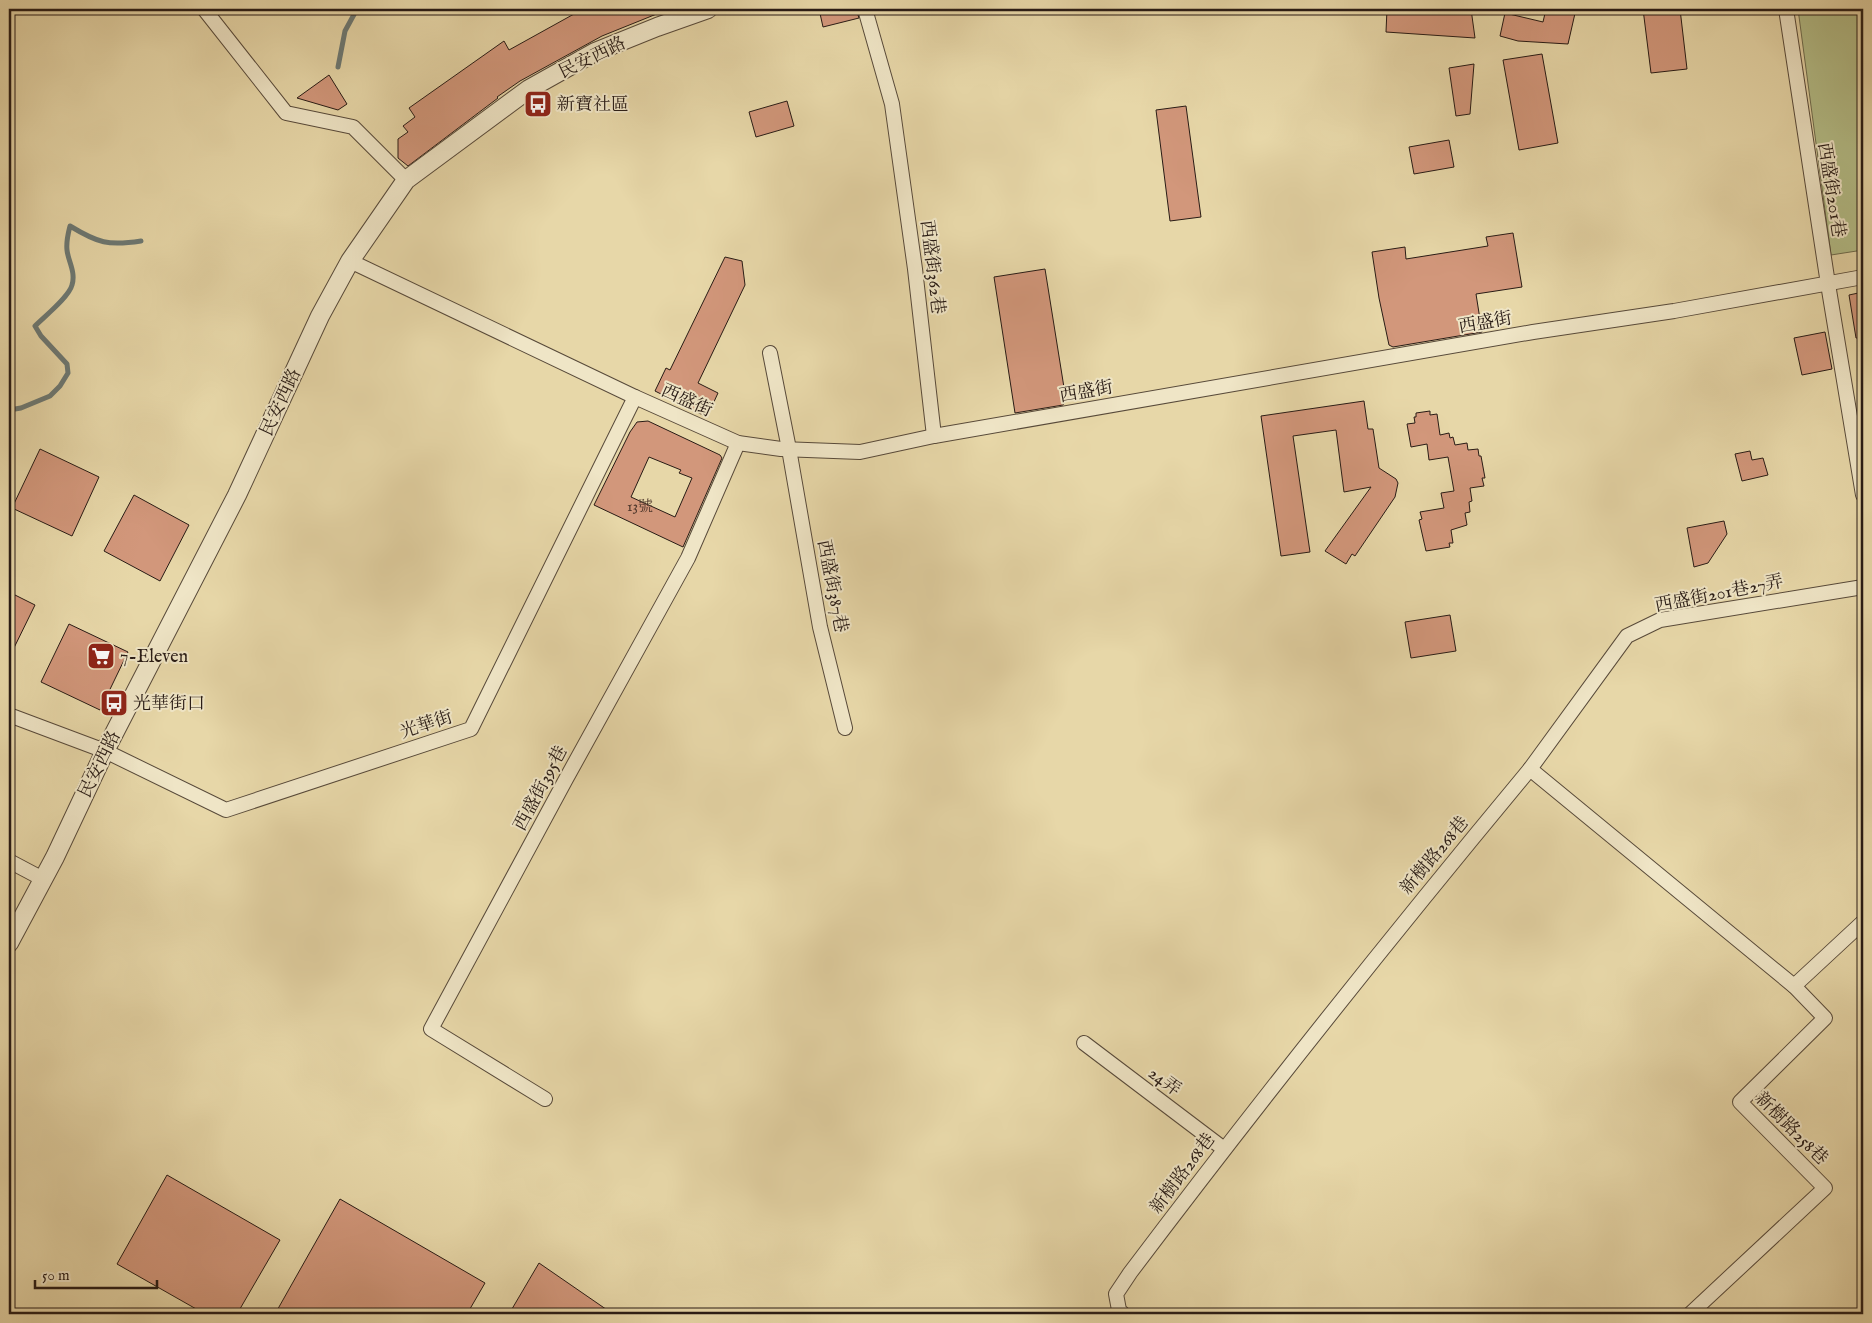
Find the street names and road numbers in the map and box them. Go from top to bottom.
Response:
street label: 民安西路 [555,32,630,84]
street label: 西盛街201巷 [1812,141,1849,239]
street label: 西盛街362巷 [914,219,949,316]
street label: 西盛街 [1457,307,1514,339]
street label: 民安西路 [256,365,307,440]
street label: 西盛街 [1058,376,1115,408]
street label: 西盛街 [657,380,716,423]
street label: 西盛街387巷 [811,538,852,635]
street label: 西盛街201巷27弄 [1653,571,1786,618]
street label: 光華街 [397,706,456,745]
street label: 民安西路 [74,727,126,802]
street label: 西盛街395巷 [509,742,573,835]
street label: 新樹路268巷 [1396,812,1475,900]
street label: 24弄 [1143,1062,1185,1102]
street label: 新樹路258巷 [1750,1088,1832,1170]
street label: 新樹路268巷 [1145,1129,1221,1219]

